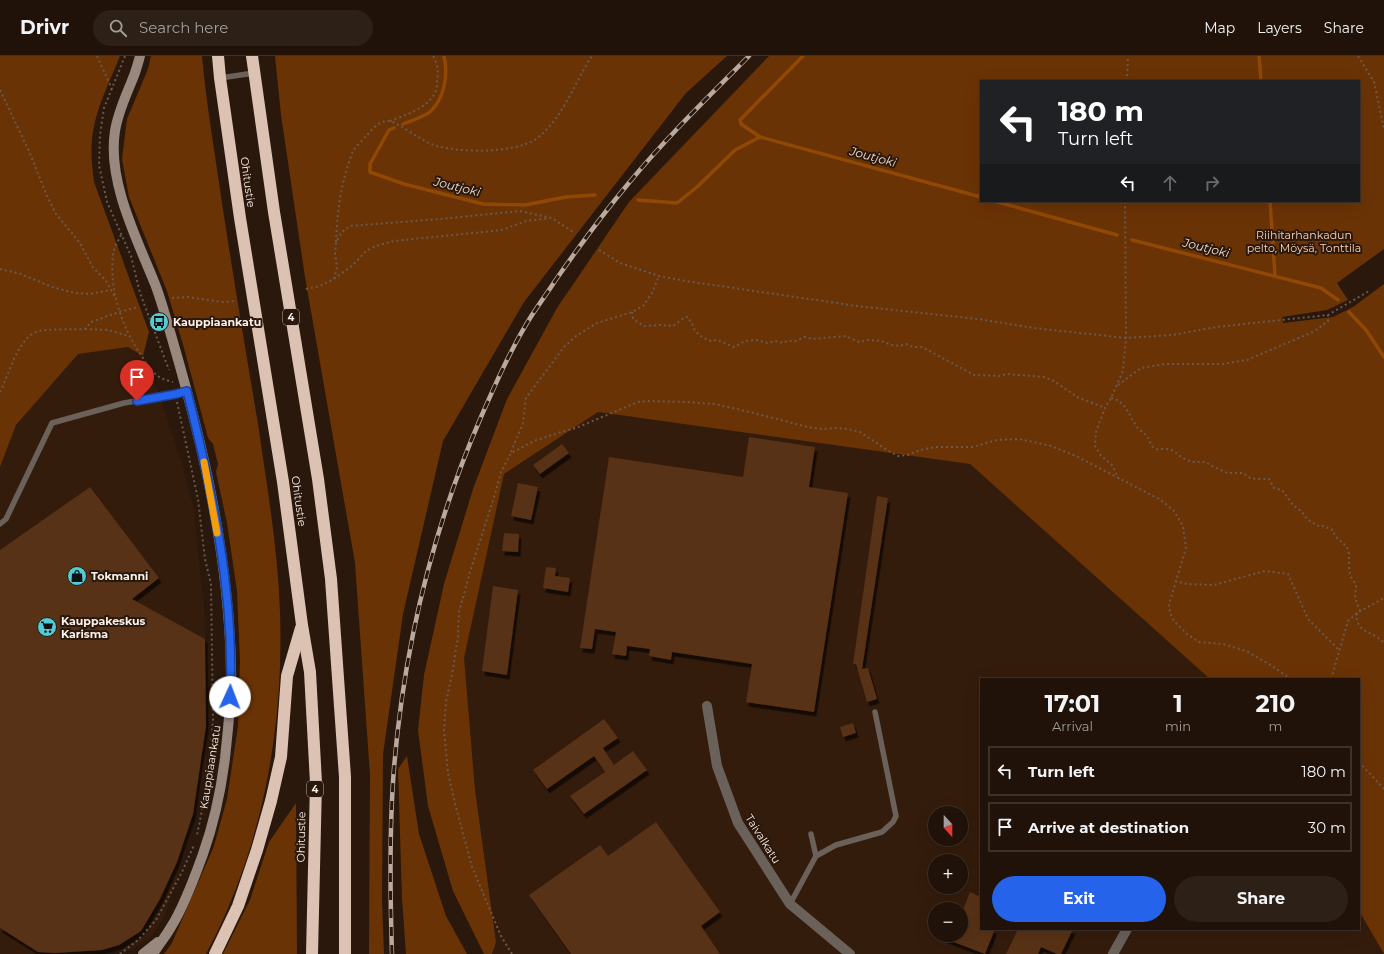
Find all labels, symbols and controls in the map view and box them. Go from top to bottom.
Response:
search box [93,10,373,46]
text: Drivr [20,16,69,39]
icon: search [107,17,129,39]
text: Search here [139,18,228,37]
text: Map [1204,19,1235,37]
text: Layers [1257,19,1302,37]
text: Share [1324,19,1364,37]
text: 180 m [1058,94,1144,128]
icon: left [992,96,1044,148]
text: Turn left [1058,128,1133,150]
water label: Joutjoki [847,143,899,170]
street label: Ohitustie [238,156,259,208]
icon: left [1117,172,1139,194]
icon: ahead [1159,172,1181,194]
icon: right [1201,172,1223,194]
water label: Joutjoki [431,173,483,200]
park label: Riihitarhankadun pelto, Möysä, Tonttila [1247,228,1361,255]
water label: Joutjoki [1180,234,1232,261]
road number: 4 [283,309,299,325]
bus stop icon: Kauppiaankatu [148,311,170,333]
place label: Kauppiaankatu [173,315,261,329]
pin [120,360,154,401]
icon: arrive [126,366,148,388]
street label: Ohitustie [289,475,310,527]
shop icon: Tokmanni [66,565,88,587]
place label: Tokmanni [91,569,148,583]
place label: Kauppakeskus Karisma [61,614,146,641]
supermarket icon: Kauppakeskus Karisma [36,616,58,638]
position arrow [209,676,251,718]
text: 17:01 [1045,689,1100,718]
text: 1 [1173,689,1183,718]
text: 210 [1256,689,1295,718]
text: Arrival [1052,718,1093,734]
text: min [1165,718,1191,734]
text: m [1269,718,1282,734]
street label: Kauppiaankatu [196,724,224,810]
icon: left [994,760,1016,782]
text: Turn left [1028,762,1095,781]
text: 180 m [1301,762,1346,781]
road number: 4 [307,781,323,797]
north arrow [928,806,968,846]
map controls [928,806,968,942]
street label: Ohitustie [294,811,308,863]
street label: Taivalkatu [742,812,784,866]
icon: arrive [994,816,1016,838]
text: Arrive at destination [1028,818,1189,837]
text: 30 m [1308,818,1346,837]
button: + [928,854,968,894]
button: Exit [992,876,1166,922]
button: Share [1174,876,1348,922]
button: − [928,902,968,942]

